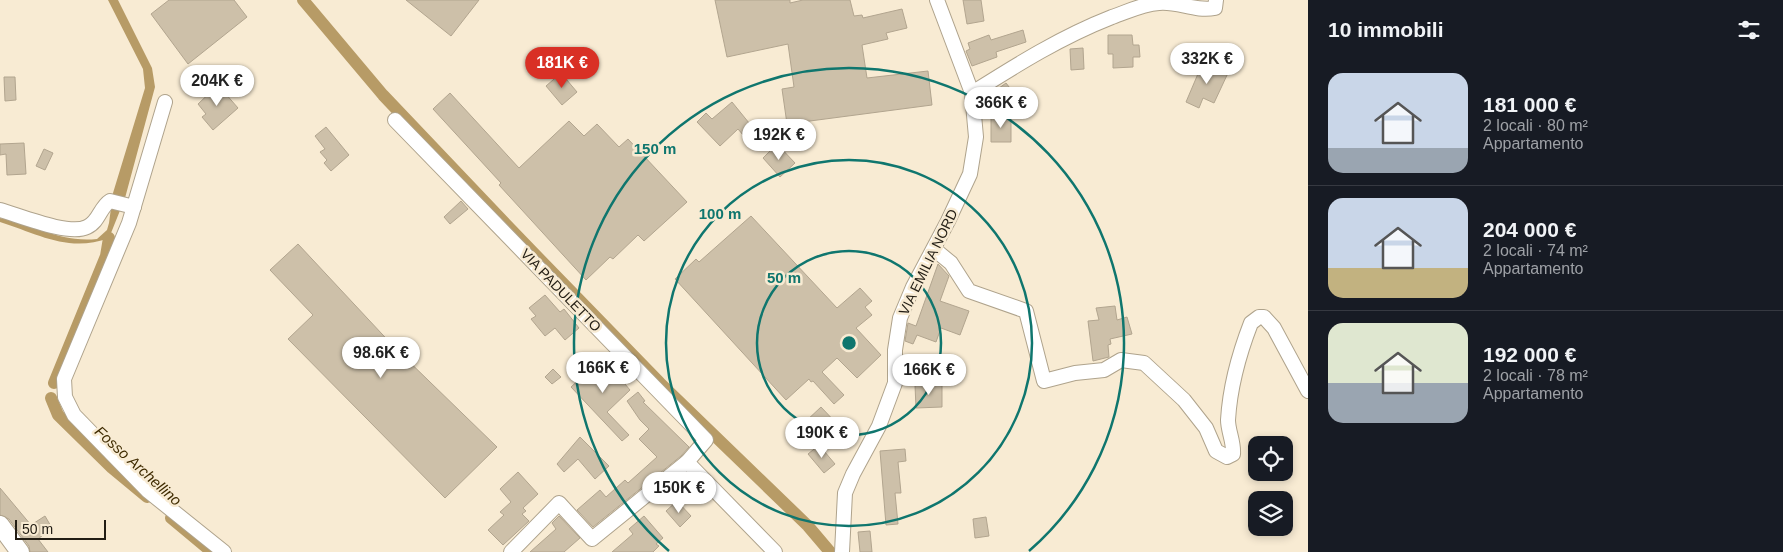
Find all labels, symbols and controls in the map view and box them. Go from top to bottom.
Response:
icon: filters [1735,16,1763,44]
text: 10 immobili [1328,18,1444,41]
pin: 332K € [1166,42,1248,85]
pin: 181K € [521,46,603,89]
text: 332K € [1181,50,1233,67]
text: 181K € [536,54,588,71]
pin: 204K € [176,64,258,107]
text: 204K € [191,72,243,89]
pin: 366K € [960,86,1042,129]
icon: home [1368,93,1428,153]
text: 181 000 € [1483,93,1576,116]
text: 366K € [975,94,1027,111]
text: 2 locali · 80 m² [1483,117,1588,134]
pin: 192K € [738,119,820,161]
text: 192K € [753,126,805,143]
text: Appartamento [1483,135,1584,152]
text: 150 m [634,140,676,157]
text: 100 m [699,205,741,222]
street label: VIA EMILIA NORD [895,206,961,318]
icon: home [1368,218,1428,278]
text: 204 000 € [1483,218,1576,241]
text: 2 locali · 74 m² [1483,242,1588,259]
street label: VIA PADULETTO [518,245,604,335]
text: Appartamento [1483,260,1584,277]
text: 50 m [767,269,801,286]
centre of rings [840,334,858,352]
pin: 98.6K € [335,336,427,379]
icon: home [1368,343,1428,403]
text: 192 000 € [1483,343,1576,366]
text: 98.6K € [353,344,409,361]
pin: 166K € [562,352,644,394]
pin: 166K € [888,354,970,396]
text: 166K € [577,359,629,376]
text: 166K € [903,361,955,378]
text: 2 locali · 78 m² [1483,367,1588,384]
text: Appartamento [1483,385,1584,402]
pin: 190K € [781,416,863,459]
water label: Fosso Archellino [92,422,185,509]
text: 190K € [796,424,848,441]
map controls [1248,436,1293,536]
button: locate [1248,436,1293,481]
pin: 150K € [638,472,720,514]
text: 150K € [653,479,705,496]
button: layers [1248,491,1293,536]
scale bar [15,517,106,540]
text: 50 m [22,521,53,537]

